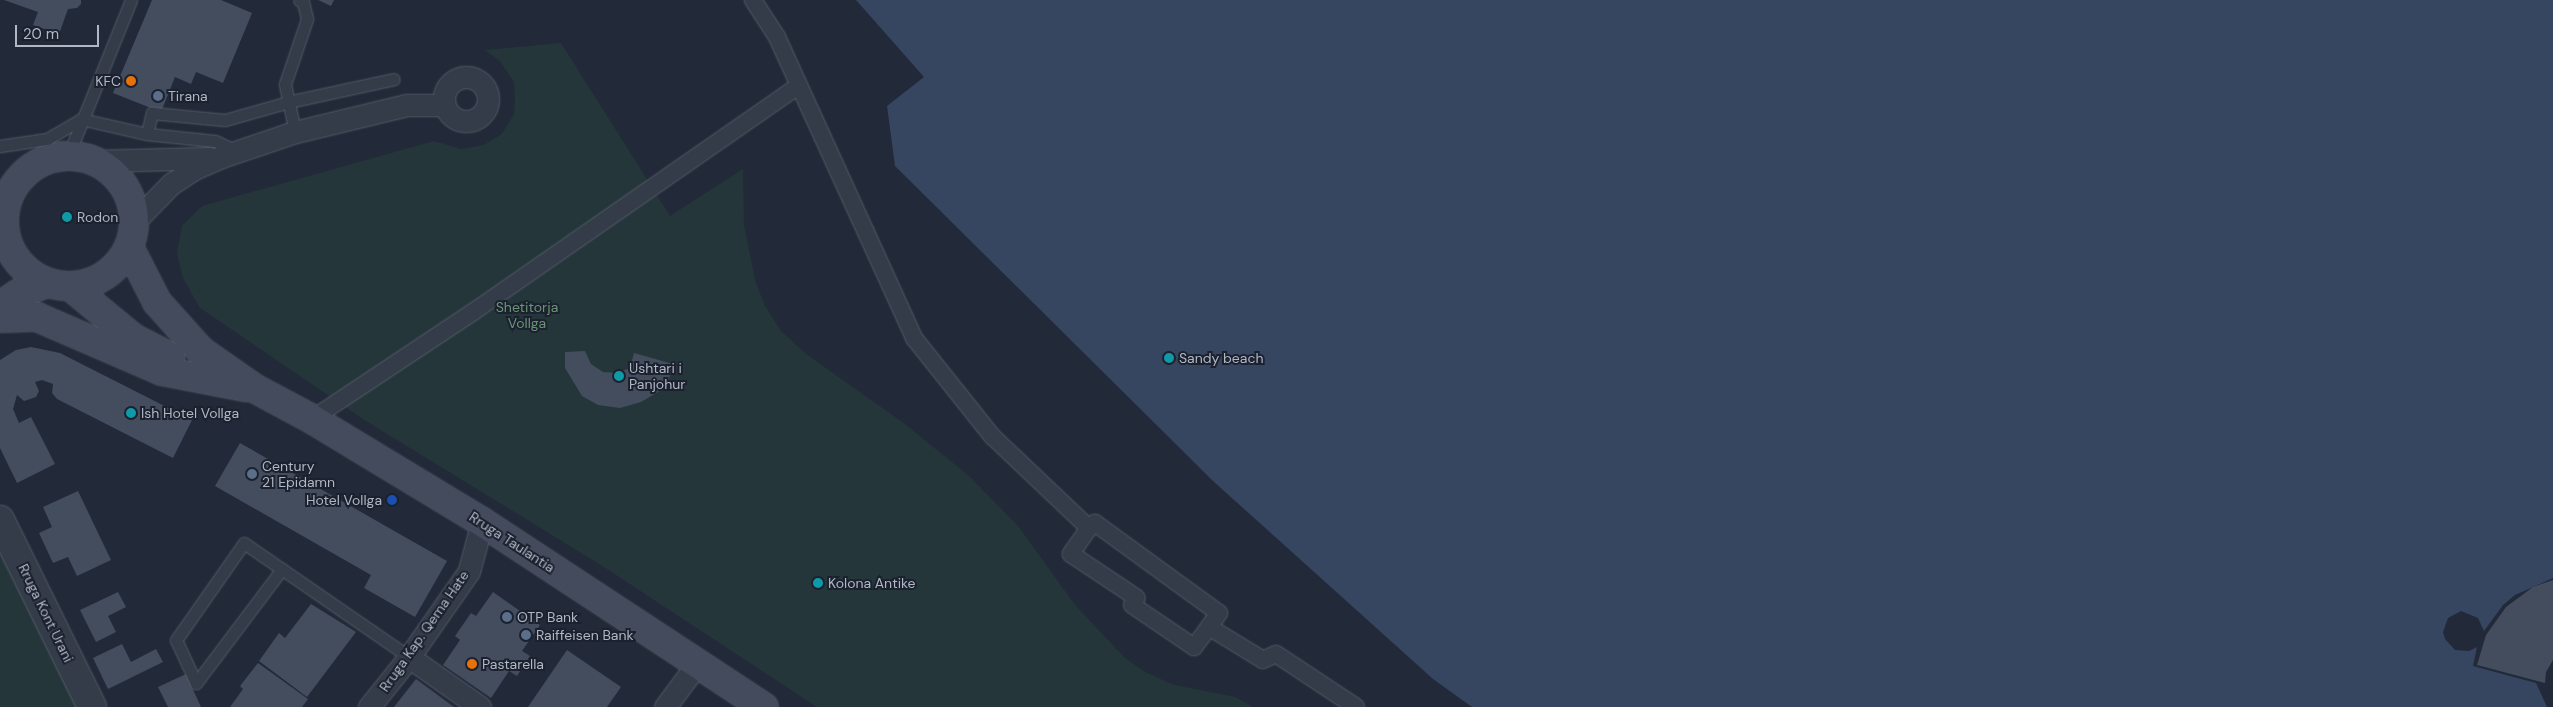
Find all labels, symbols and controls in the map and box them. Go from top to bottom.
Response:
scale bar [18,15,101,47]
text: 20 m [23,24,59,44]
place label: KFC [95,73,121,89]
marker: KFC [125,75,137,87]
place label: Tirana [168,88,208,104]
marker: Tirana [152,90,164,102]
place label: Rodon [77,209,118,225]
marker: Rodon [61,211,73,223]
park label: Shetitorja Vollga [496,299,558,332]
place label: Sandy beach [1179,350,1263,366]
marker: Sandy beach [1163,352,1175,364]
place label: Ushtari i Panjohur [629,360,685,392]
marker: Ushtari i Panjohur [613,370,625,382]
place label: Ish Hotel Vollga [141,405,239,421]
marker: Ish Hotel Vollga [125,407,137,419]
place label: Century 21 Epidamn [262,458,335,491]
marker: Century 21 Epidamn [246,468,258,480]
place label: Hotel Vollga [306,492,382,508]
marker: Hotel Vollga [386,494,398,506]
street label: Rruga Taulantia [466,508,558,576]
street label: Rruga Kont Urani [15,561,77,665]
street label: Rruga Kap. Qema Hate [376,567,472,695]
place label: Kolona Antike [828,575,915,591]
marker: Kolona Antike [812,577,824,589]
place label: OTP Bank [517,609,578,625]
marker: OTP Bank [501,611,513,623]
place label: Raiffeisen Bank [536,627,634,643]
marker: Raiffeisen Bank [520,629,532,641]
place label: Pastarella [482,656,544,672]
marker: Pastarella [466,658,478,670]

